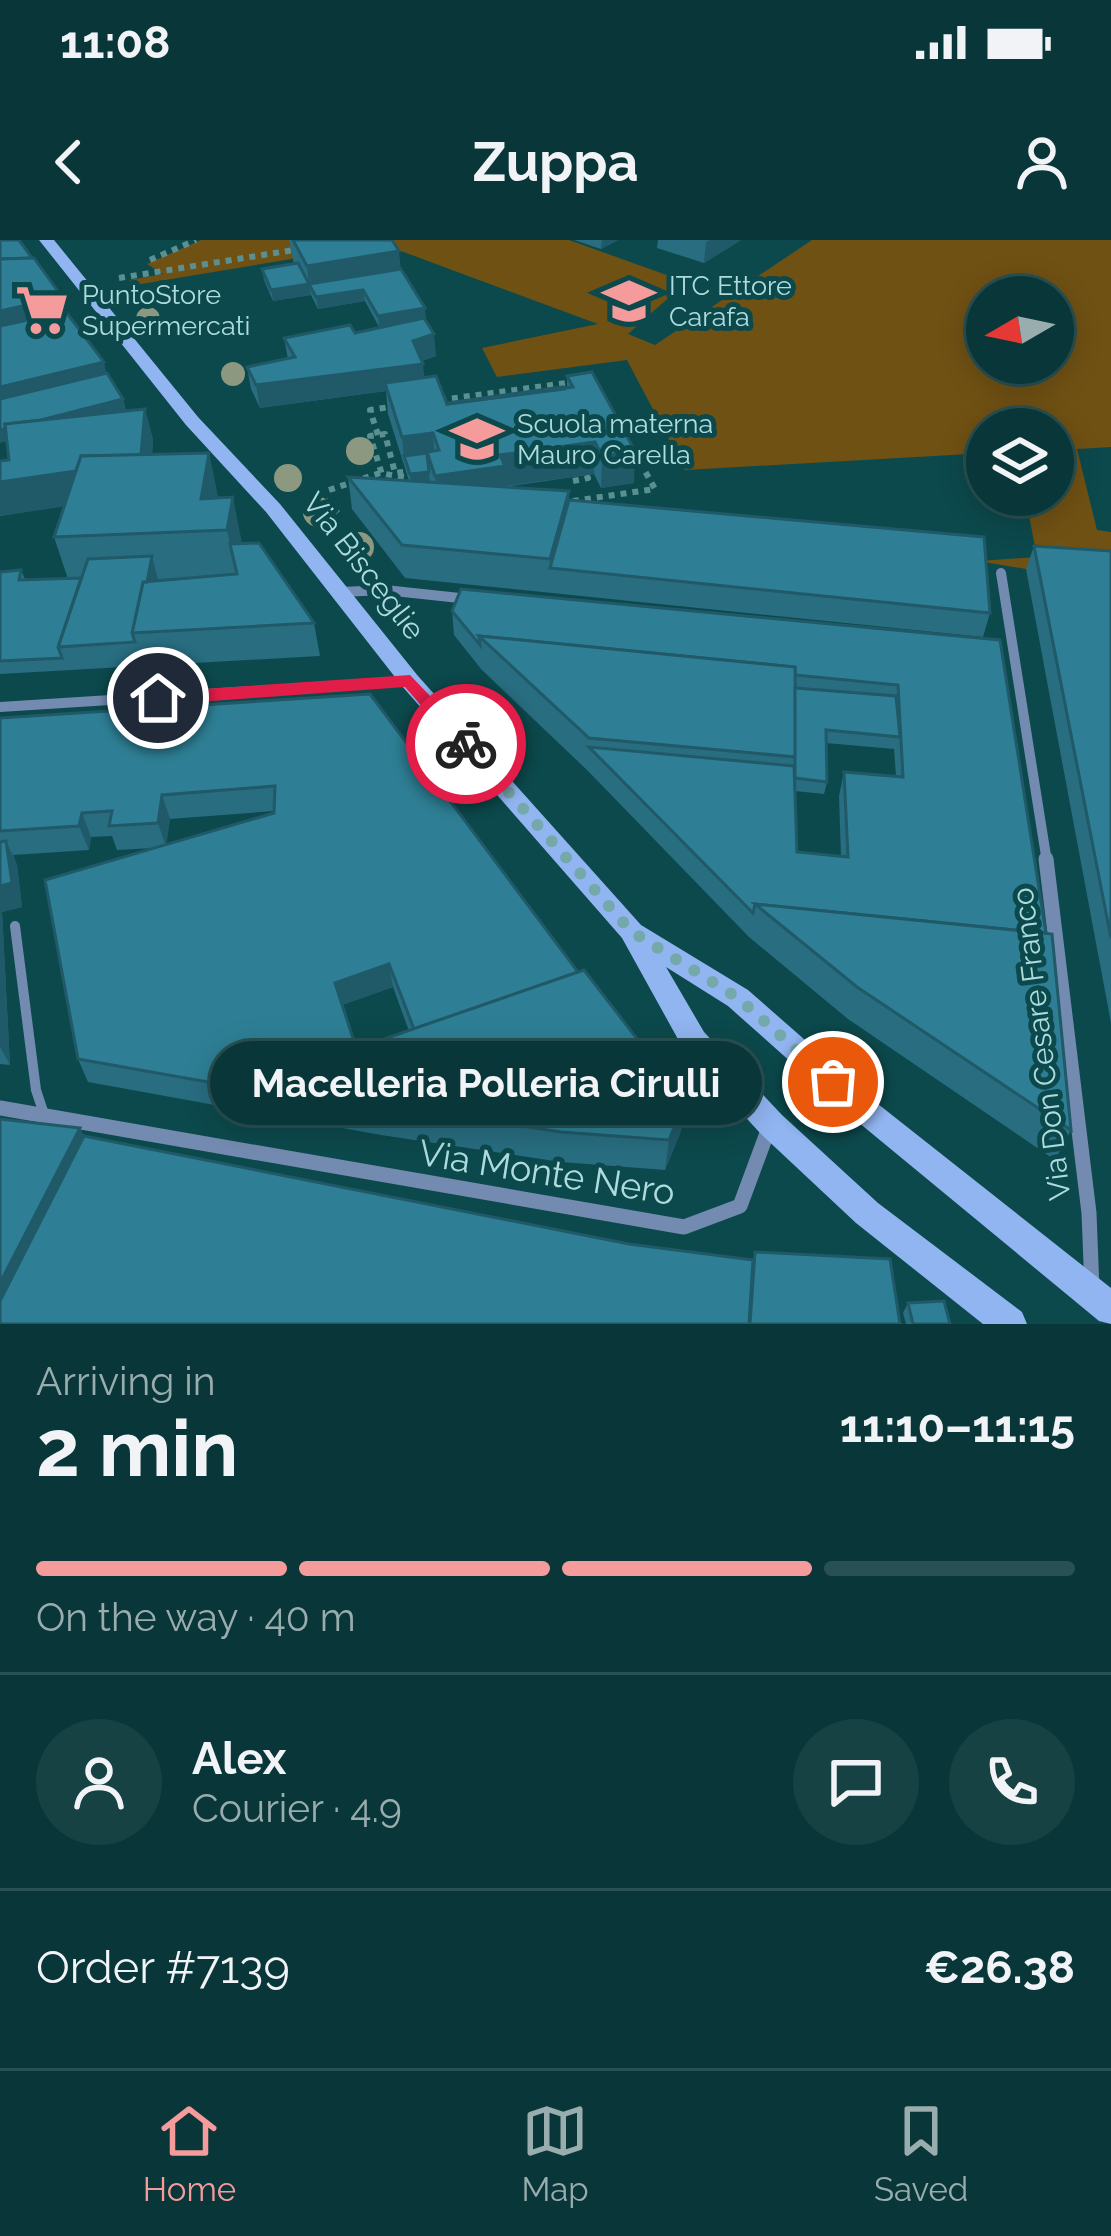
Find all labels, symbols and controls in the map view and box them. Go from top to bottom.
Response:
text: 11:08 [60,16,170,69]
icon: back [36,129,102,195]
icon: person [1009,129,1075,195]
text: Zuppa [472,130,639,194]
place label: ITC Ettore Carafa [669,270,792,332]
school or university icon: ITC Ettore Carafa [600,272,658,330]
north arrow [966,276,1074,384]
map controls [966,276,1074,516]
place label: PuntoStore Supermercati [82,279,250,341]
supermarket icon: PuntoStore Supermercati [13,281,71,339]
place label: Scuola materna Mauro Carella [517,408,713,470]
button: layers [966,408,1074,516]
school or university icon: Scuola materna Mauro Carella [448,410,506,468]
street label: Via Bisceglie [296,486,432,646]
pin [107,647,209,749]
icon: home [125,665,191,731]
courier [406,684,526,804]
icon: bike [433,711,499,777]
street label: Via Don Cesare Franco [1004,886,1078,1202]
pin [782,1031,884,1133]
callout: Macelleria Polleria Cirulli [209,1040,761,1124]
icon: bag [800,1049,866,1115]
text: Macelleria Polleria Cirulli [252,1060,720,1106]
street label: Via Monte Nero [416,1131,678,1213]
text: Arriving in [36,1358,216,1404]
text: 11:10–11:15 [840,1400,1075,1453]
text: 2 min [36,1403,238,1494]
text: On the way · 40 m [36,1594,356,1640]
button: person [36,1719,162,1845]
button: chat [793,1719,919,1845]
button: phone [949,1719,1075,1845]
text: Alex [192,1732,286,1785]
text: Courier · 4.9 [192,1785,402,1831]
text: Order #7139 [36,1941,290,1994]
text: €26.38 [924,1941,1075,1994]
tab: Home [143,2098,236,2209]
tab: Map [521,2098,589,2209]
tab: Saved [874,2098,968,2209]

